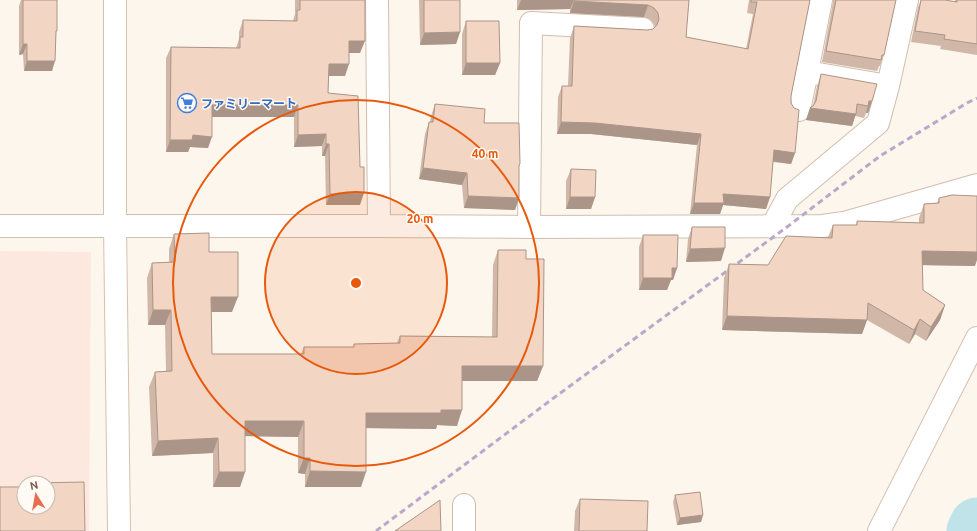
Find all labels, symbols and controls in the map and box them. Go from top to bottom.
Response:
supermarket icon: ファミリーマート [176,92,198,114]
place label: ファミリーマート [201,97,297,110]
text: 40 m [472,147,498,160]
text: 20 m [407,212,433,225]
centre of rings [349,276,363,290]
north arrow [16,475,56,515]
text: N [29,479,39,492]

